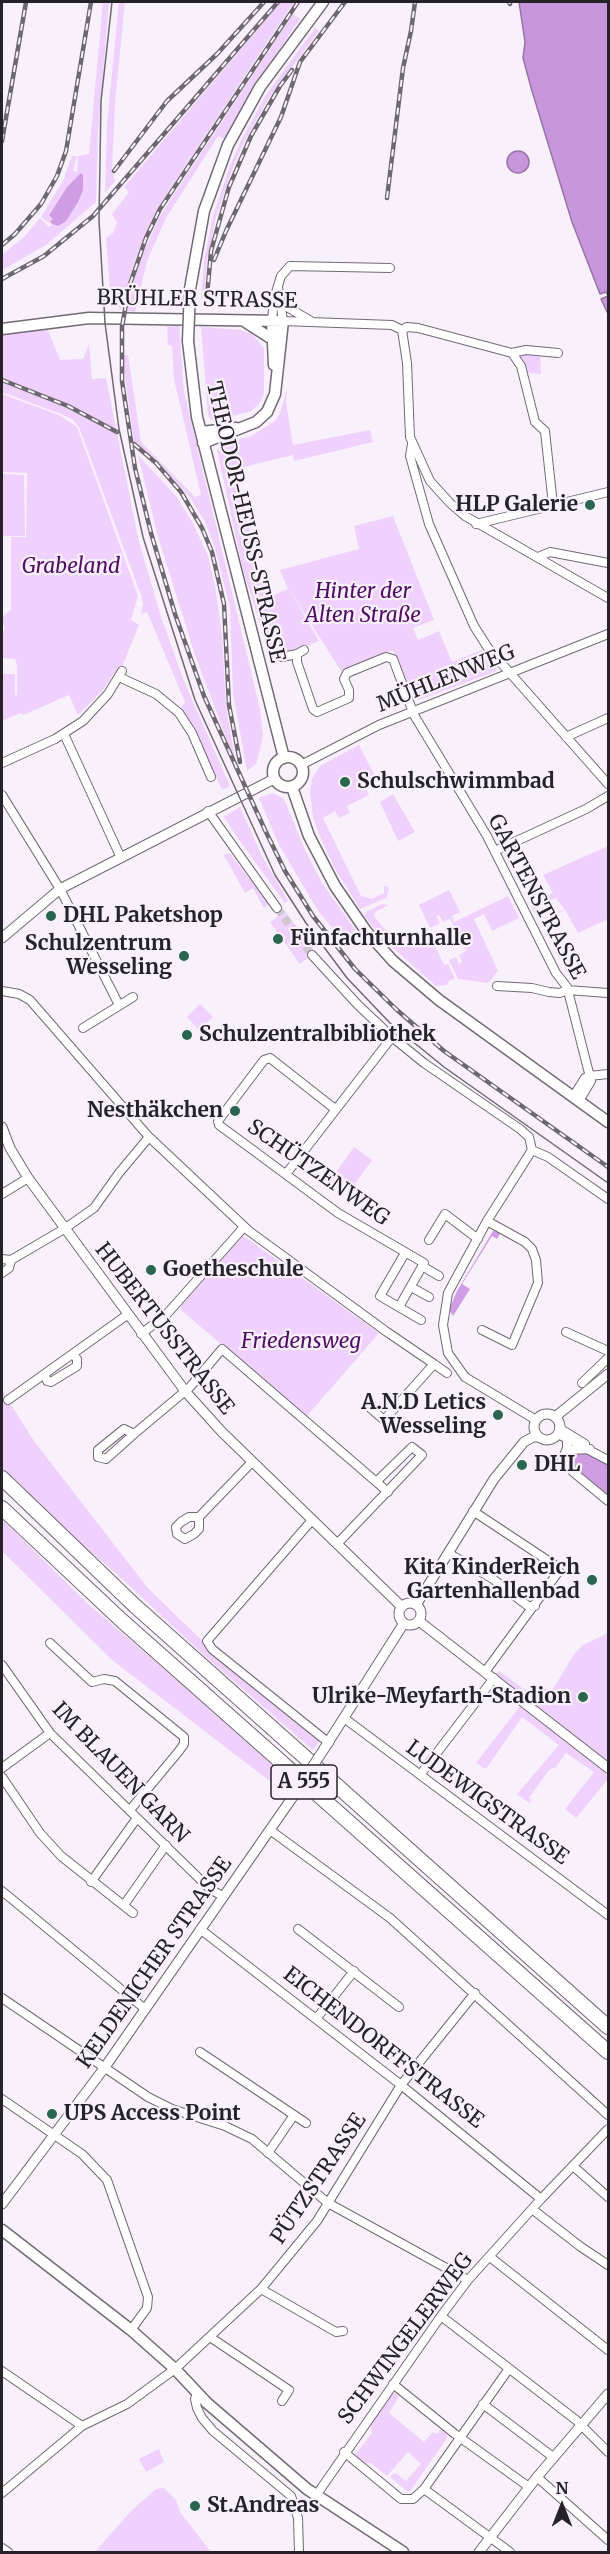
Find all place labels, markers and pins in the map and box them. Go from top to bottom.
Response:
place label: HLP Galerie [455,492,578,518]
marker: HLP Galerie [583,498,597,512]
place label: Schulschwimmbad [357,769,555,795]
marker: Schulschwimmbad [338,775,352,789]
place label: DHL Paketshop [63,903,223,929]
marker: DHL Paketshop [44,909,58,923]
place label: Fünfachturnhalle [290,926,471,952]
place label: Schulzentrum Wesseling [25,931,172,981]
marker: Fünfachturnhalle [271,932,285,946]
marker: Schulzentrum Wesseling [177,949,191,963]
place label: Schulzentralbibliothek [199,1022,436,1048]
marker: Schulzentralbibliothek [180,1028,194,1042]
place label: Nesthäkchen [87,1098,223,1124]
marker: Nesthäkchen [228,1104,242,1118]
place label: Goetheschule [163,1257,304,1283]
marker: Goetheschule [144,1263,158,1277]
place label: A.N.D Letics Wesseling [361,1390,486,1440]
marker: A.N.D Letics Wesseling [491,1408,505,1422]
place label: DHL [534,1452,580,1478]
marker: DHL [515,1458,529,1472]
place label: Kita KinderReich Gartenhallenbad [404,1555,580,1605]
marker: Kita KinderReich Gartenhallenbad [585,1573,599,1587]
place label: Ulrike-Meyfarth-Stadion [312,1684,571,1710]
marker: Ulrike-Meyfarth-Stadion [576,1690,590,1704]
place label: UPS Access Point [64,2101,241,2127]
marker: UPS Access Point [45,2107,59,2121]
place label: St.Andreas [207,2493,319,2519]
marker: St.Andreas [188,2499,202,2513]

